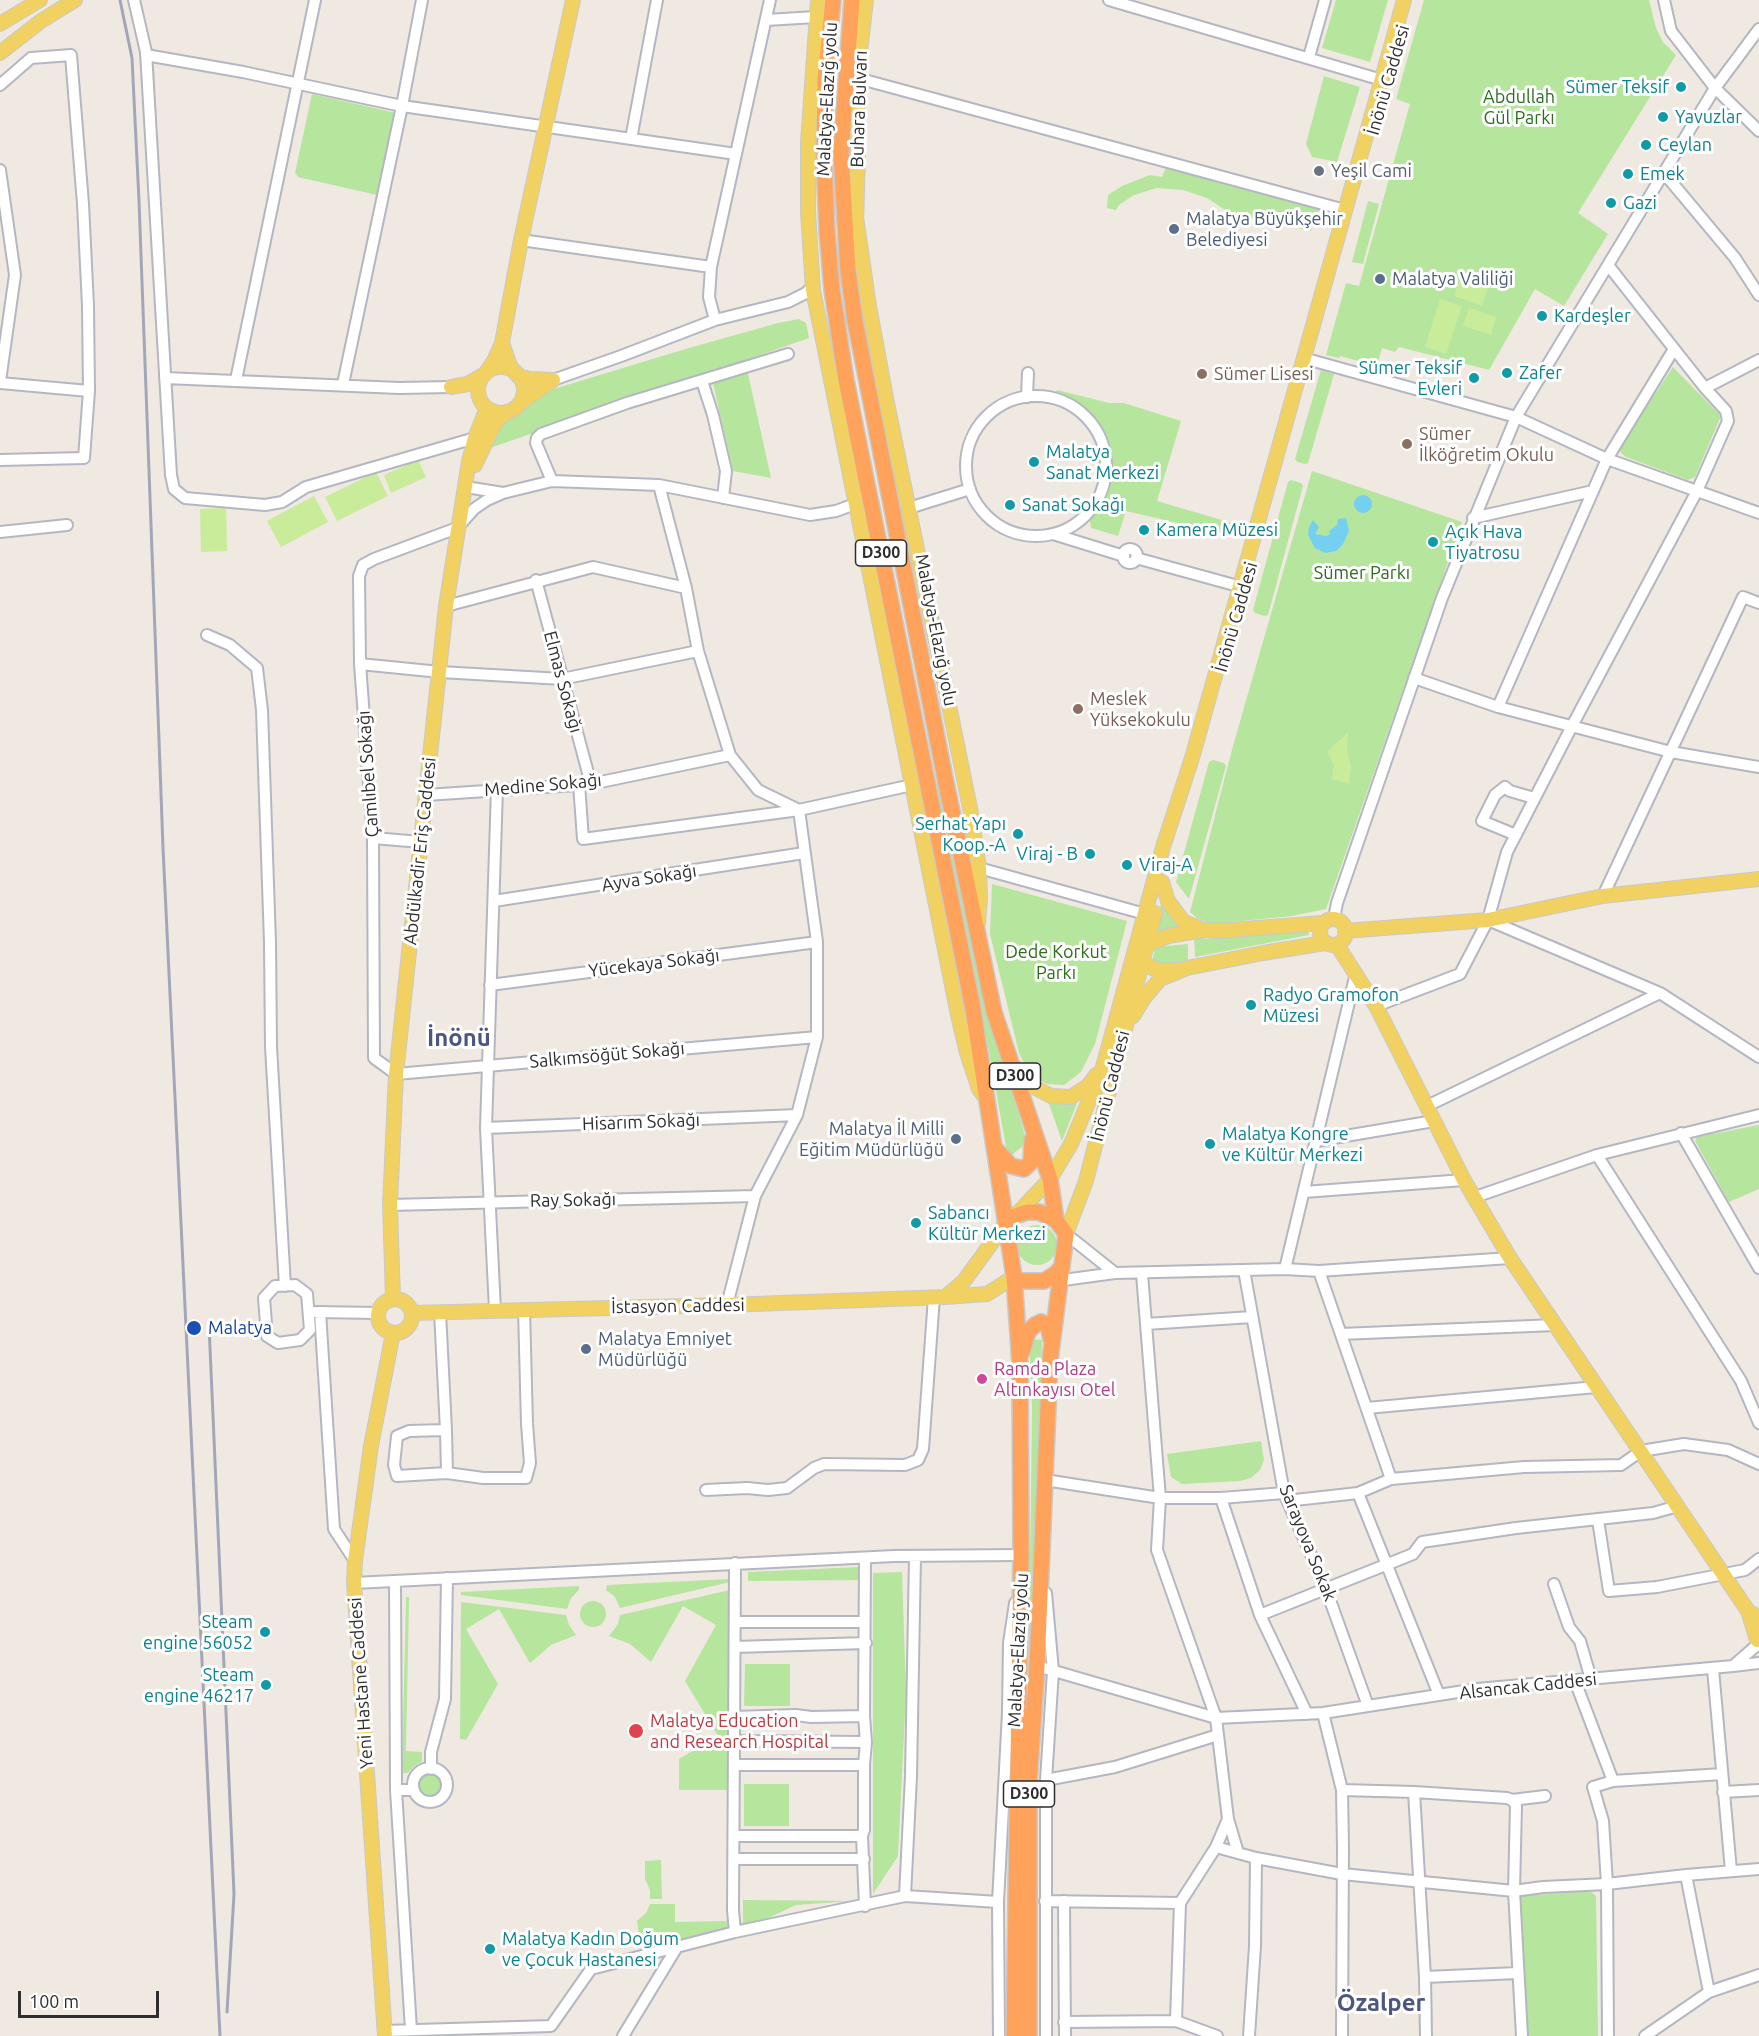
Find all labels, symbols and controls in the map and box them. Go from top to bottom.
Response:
street label: Malatya-Elazığ yolu [812,21,842,177]
street label: İnönü Caddesi [1362,22,1414,138]
street label: Buhara Bulvarı [846,50,872,168]
place label: Sümer Teksif [1566,76,1669,98]
marker: Sümer Teksif [1674,80,1688,94]
park label: Abdullah Gül Parkı [1483,86,1555,128]
place label: Yavuzlar [1675,106,1742,128]
marker: Yavuzlar [1656,110,1670,124]
place label: Ceylan [1658,134,1712,156]
marker: Ceylan [1639,138,1653,152]
place label: Yeşil Cami [1331,160,1412,182]
place label: Emek [1640,163,1685,185]
marker: Yeşil Cami [1312,164,1326,178]
marker: Emek [1621,167,1635,181]
place label: Gazi [1623,192,1657,214]
marker: Gazi [1604,196,1618,210]
place label: Malatya Büyükşehir Belediyesi [1186,208,1343,250]
marker: Malatya Büyükşehir Belediyesi [1167,222,1181,236]
place label: Malatya Valiliği [1392,268,1513,290]
marker: Malatya Valiliği [1373,272,1387,286]
place label: Kardeşler [1554,305,1631,327]
marker: Kardeşler [1535,309,1549,323]
place label: Sümer Teksif Evleri [1359,357,1462,400]
place label: Zafer [1519,362,1562,384]
place label: Sümer Lisesi [1214,363,1314,385]
marker: Zafer [1500,366,1514,380]
marker: Sümer Lisesi [1195,367,1209,381]
marker: Sümer Teksif Evleri [1467,371,1481,385]
place label: Sümer İlköğretim Okulu [1419,423,1554,466]
marker: Sümer İlköğretim Okulu [1400,437,1414,451]
place label: Malatya Sanat Merkezi [1046,441,1159,484]
marker: Malatya Sanat Merkezi [1027,455,1041,469]
place label: Sanat Sokağı [1022,494,1124,516]
marker: Sanat Sokağı [1003,498,1017,512]
place label: Kamera Müzesi [1156,519,1278,541]
place label: Açık Hava Tiyatrosu [1445,521,1522,564]
marker: Kamera Müzesi [1137,523,1151,537]
marker: Açık Hava Tiyatrosu [1426,535,1440,549]
road number: D300 [856,540,906,566]
street label: Malatya-Elazığ yolu [911,552,961,708]
street label: İnönü Caddesi [1210,559,1262,675]
park label: Sümer Parkı [1314,562,1410,584]
street label: Elmas Sokağı [539,629,587,735]
place label: Meslek Yüksekokulu [1090,688,1191,730]
marker: Meslek Yüksekokulu [1071,702,1085,716]
street label: Çamlıbel Sokağı [353,710,383,838]
street label: Abdülkadir Eriş Caddesi [399,756,441,946]
street label: Medine Sokağı [483,769,603,801]
place label: Serhat Yapı Koop.-A [915,813,1006,856]
marker: Serhat Yapı Koop.-A [1011,827,1025,841]
place label: Viraj - B [1016,843,1078,865]
marker: Viraj - B [1083,847,1097,861]
place label: Viraj-A [1139,854,1193,876]
marker: Viraj-A [1120,858,1134,872]
street label: Ayva Sokağı [600,860,698,896]
park label: Dede Korkut Parkı [1005,941,1107,984]
street label: Yücekaya Sokağı [587,944,721,982]
place label: Radyo Gramofon Müzesi [1263,984,1399,1026]
marker: Radyo Gramofon Müzesi [1244,998,1258,1012]
district label: İnönü [427,1024,491,1052]
street label: İnönü Caddesi [1086,1028,1134,1144]
street label: Salkımsöğüt Sokağı [529,1037,685,1073]
road number: D300 [990,1063,1040,1089]
street label: Hisarım Sokağı [582,1109,700,1135]
place label: Malatya İl Milli Eğitim Müdürlüğü [799,1118,944,1160]
place label: Malatya Kongre ve Kültür Merkezi [1222,1123,1363,1166]
marker: Malatya İl Milli Eğitim Müdürlüğü [949,1132,963,1146]
marker: Malatya Kongre ve Kültür Merkezi [1203,1137,1217,1151]
street label: Ray Sokağı [530,1188,616,1212]
place label: Sabancı Kültür Merkezi [928,1202,1046,1244]
marker: Sabancı Kültür Merkezi [909,1216,923,1230]
street label: İstasyon Caddesi [611,1294,745,1318]
place label: Malatya [208,1317,272,1339]
marker: Malatya [185,1319,203,1337]
place label: Malatya Emniyet Müdürlüğü [598,1328,732,1370]
marker: Malatya Emniyet Müdürlüğü [579,1342,593,1356]
place label: Ramda Plaza Altınkayısı Otel [994,1358,1115,1400]
marker: Ramda Plaza Altınkayısı Otel [975,1372,989,1386]
street label: Sarayova Sokak [1275,1482,1341,1604]
street label: Malatya-Elazığ yolu [1003,1572,1033,1728]
street label: Yeni Hastane Caddesi [344,1596,378,1770]
place label: Steam engine 56052 [143,1611,253,1654]
marker: Steam engine 56052 [258,1625,272,1639]
place label: Steam engine 46217 [144,1664,254,1706]
street label: Alsancak Caddesi [1458,1668,1598,1704]
marker: Steam engine 46217 [259,1678,273,1692]
place label: Malatya Education and Research Hospital [650,1710,829,1752]
marker: Malatya Education and Research Hospital [627,1722,645,1740]
road number: D300 [1004,1781,1054,1807]
place label: Malatya Kadın Doğum ve Çocuk Hastanesi [502,1928,679,1970]
marker: Malatya Kadın Doğum ve Çocuk Hastanesi [483,1942,497,1956]
scale bar [21,1979,162,2017]
district label: Özalper [1337,1989,1425,2017]
text: 100 m [29,1991,79,2011]

